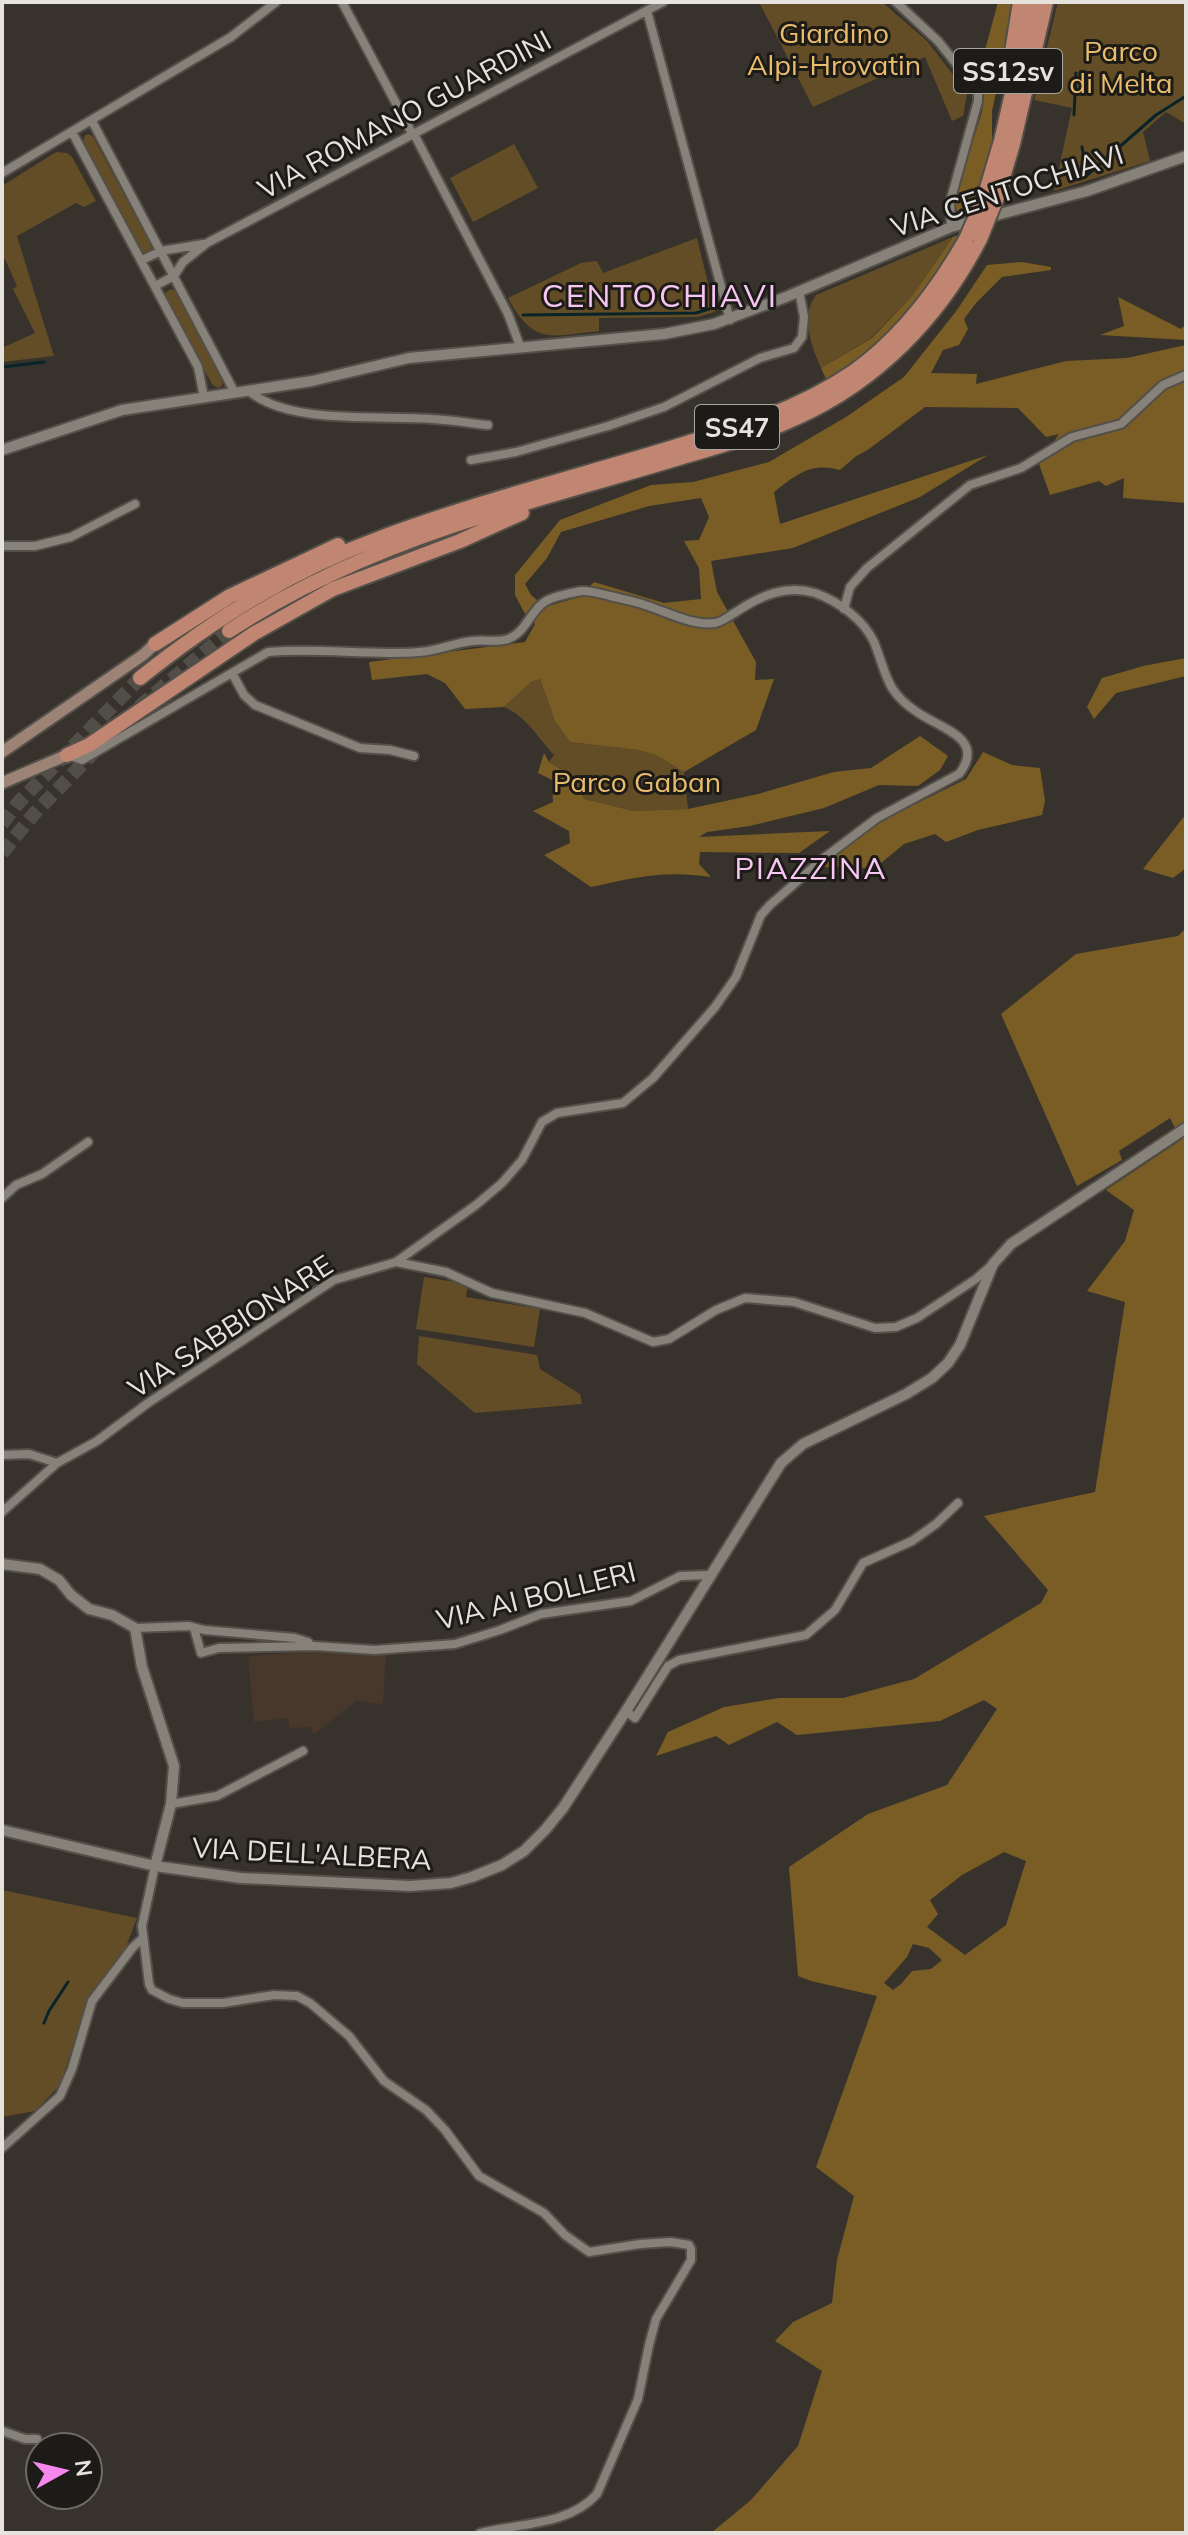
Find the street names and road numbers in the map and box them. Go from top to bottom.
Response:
street label: VIA ROMANO GUARDINI [251,22,557,206]
road number: SS12sv [954,49,1062,93]
street label: VIA CENTOCHIAVI [886,136,1128,244]
road number: SS47 [695,405,779,449]
street label: VIA SABBIONARE [121,1247,339,1405]
street label: VIA AI BOLLERI [433,1553,639,1637]
street label: VIA DELL'ALBERA [191,1829,433,1877]

